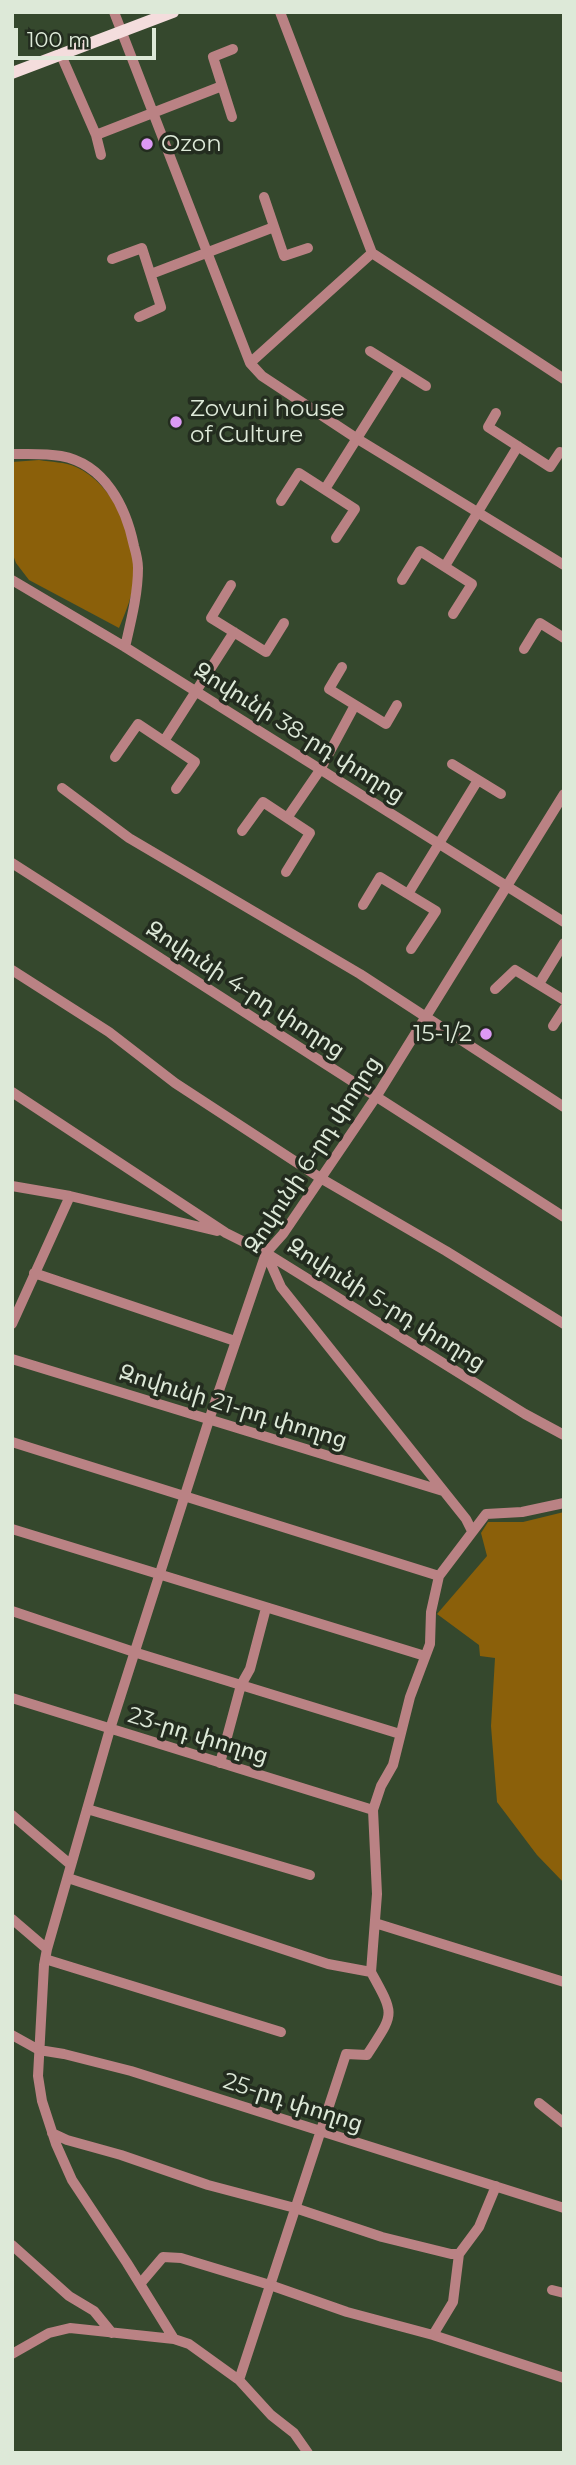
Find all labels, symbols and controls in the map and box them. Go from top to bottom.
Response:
scale bar [18,14,159,58]
text: 100 m [27,27,90,52]
place label: Ozon [161,130,222,158]
marker: Ozon [139,136,155,152]
place label: Zovuni house of Culture [190,395,345,449]
marker: Zovuni house of Culture [168,414,184,430]
street label: Զովունի 38-րդ փողոց [188,657,410,809]
street label: Զովունի 4-րդ փողոց [141,915,349,1065]
place label: 15-1/2 [413,1020,472,1048]
marker: 15-1/2 [478,1026,494,1042]
street label: Զովունի 6-րդ փողոց [239,1051,387,1259]
street label: Զովունի 5-րդ փողոց [282,1233,490,1377]
street label: Զովունի 21-րդ փողոց [116,1359,350,1455]
street label: 23-րդ փողոց [125,1702,271,1770]
street label: 25-րդ փողոց [220,2067,366,2139]

